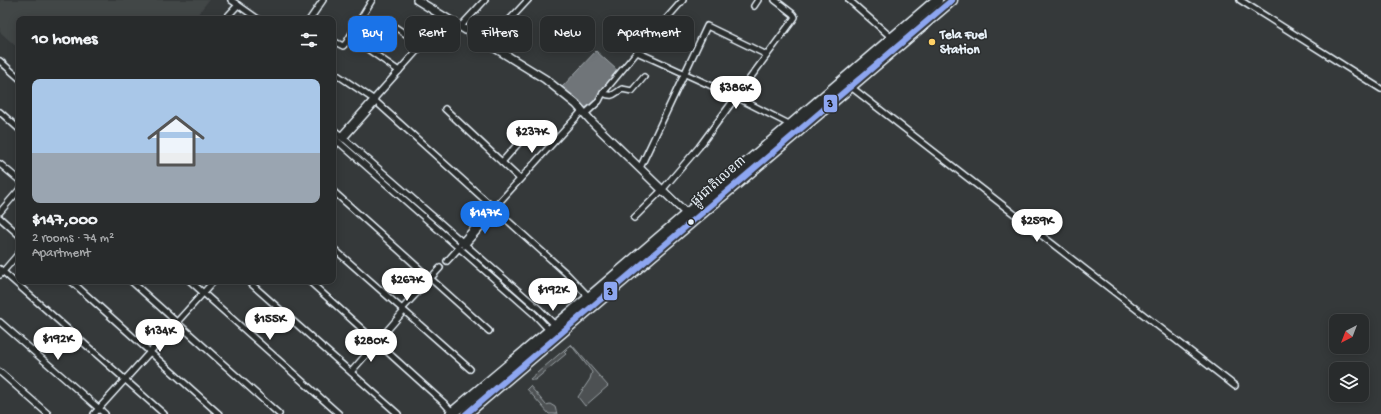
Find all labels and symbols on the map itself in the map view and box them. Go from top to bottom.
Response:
place label: Tela Fuel Station [939,28,987,58]
marker: Tela Fuel Station [927,37,937,47]
pin: $386K [708,76,764,110]
line badge: 3 [823,94,838,113]
text: 3 [826,99,833,111]
pin: $237K [504,120,560,154]
street label: ផ្លូវជាតិលេខ៣ [687,153,751,211]
pin: $147K [457,201,513,235]
pin: $259K [1009,209,1065,243]
unlabelled marker [686,217,696,227]
pin: $267K [379,268,435,302]
pin: $192K [525,278,581,312]
line badge: 3 [603,281,618,301]
text: 3 [606,287,613,299]
pin: $155K [242,307,298,341]
north arrow [1329,314,1369,354]
pin: $134K [132,319,188,353]
pin: $192K [30,327,86,361]
pin: $280K [343,329,399,363]

